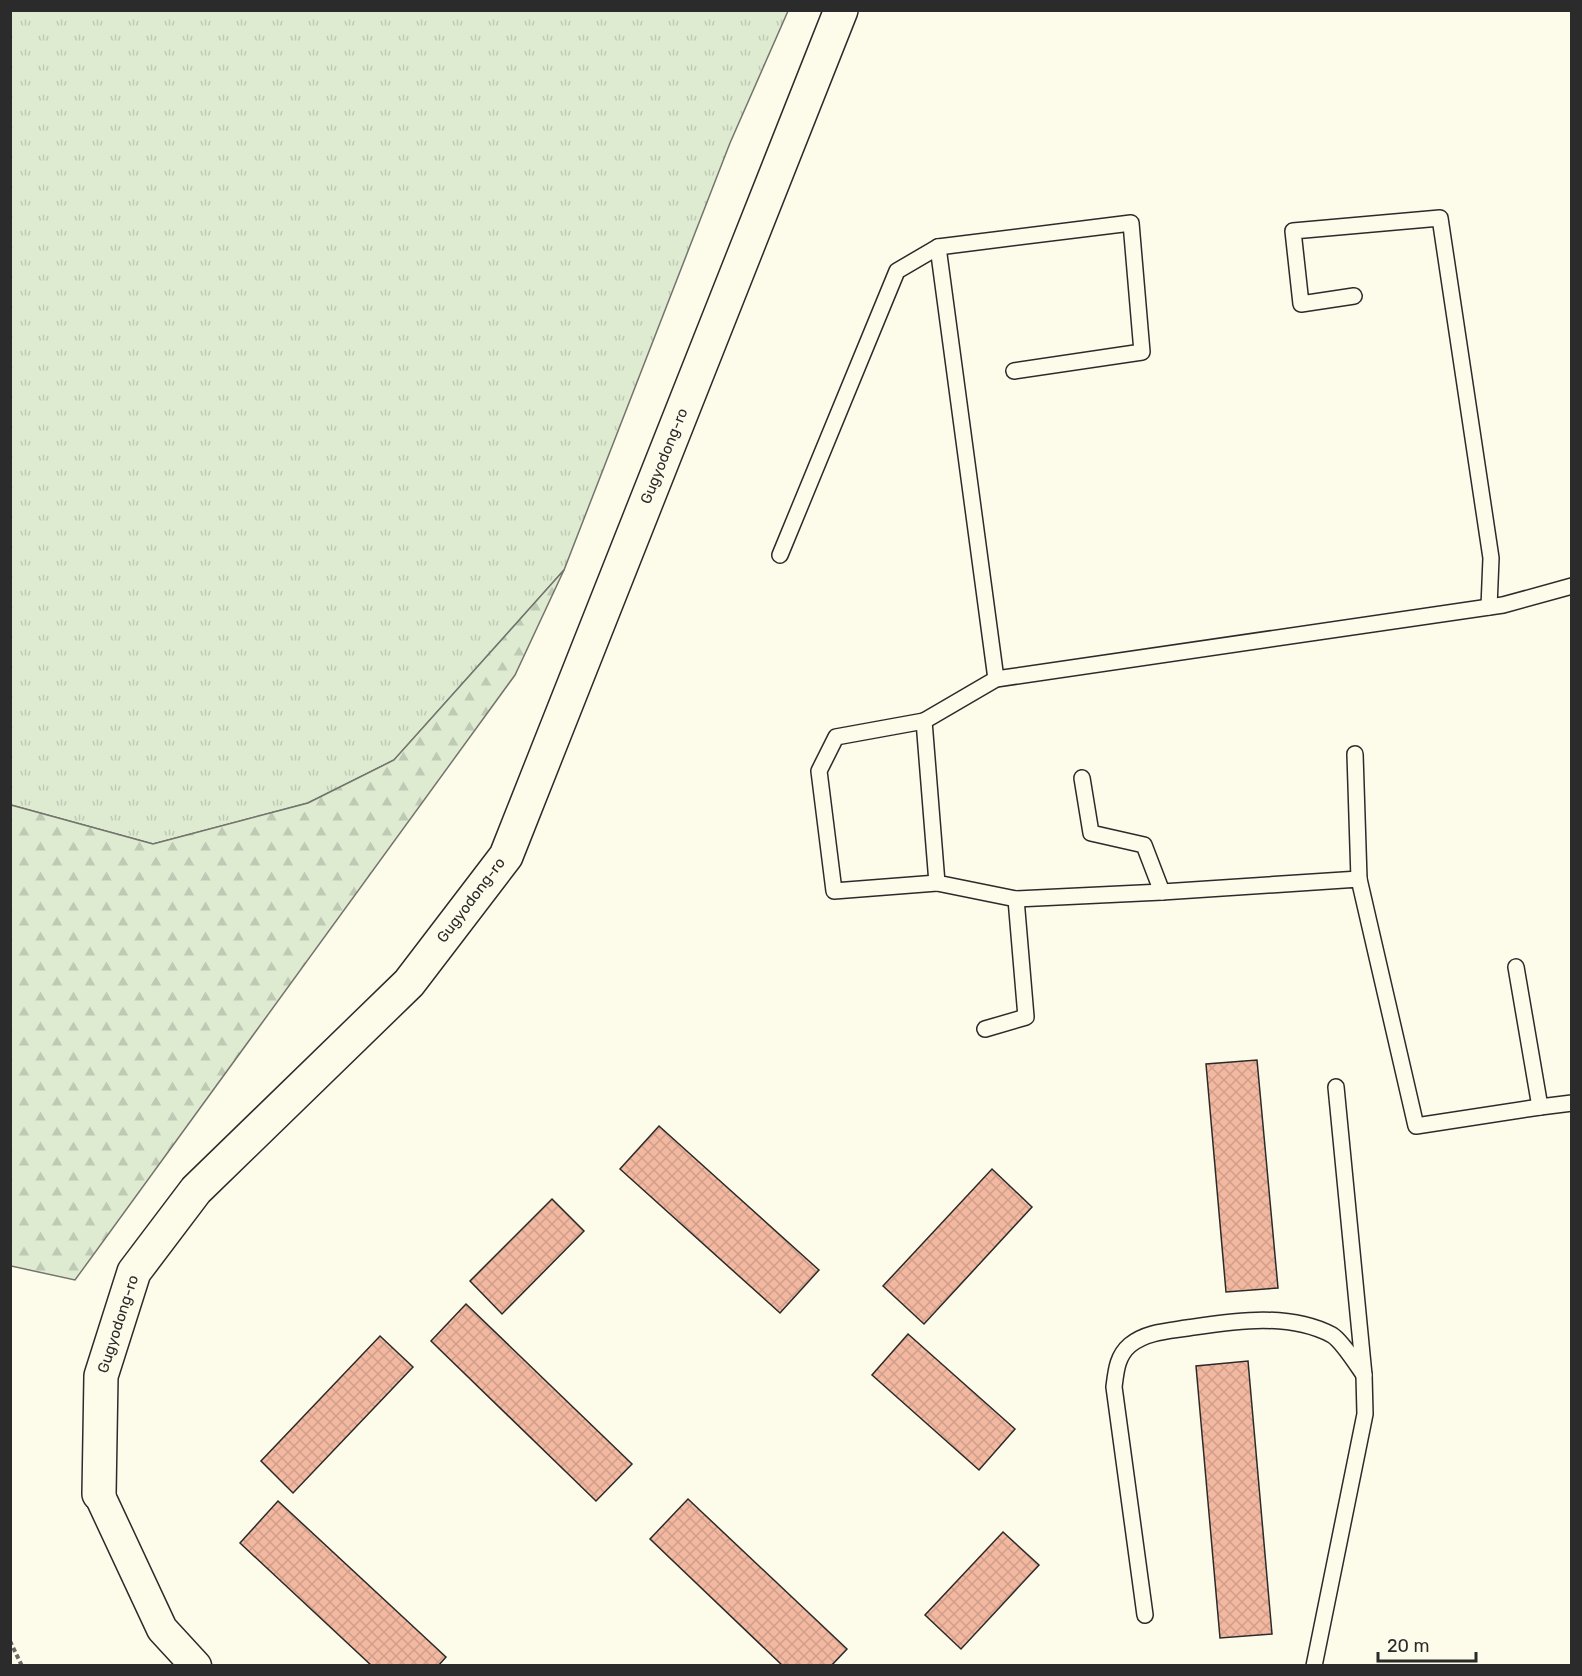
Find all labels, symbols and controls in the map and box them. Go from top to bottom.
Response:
street label: Gugyodong-ro [637,405,691,507]
street label: Gugyodong-ro [433,854,509,946]
street label: Gugyodong-ro [94,1273,142,1375]
scale bar [1378,1625,1476,1663]
text: 20 m [1387,1635,1429,1657]

